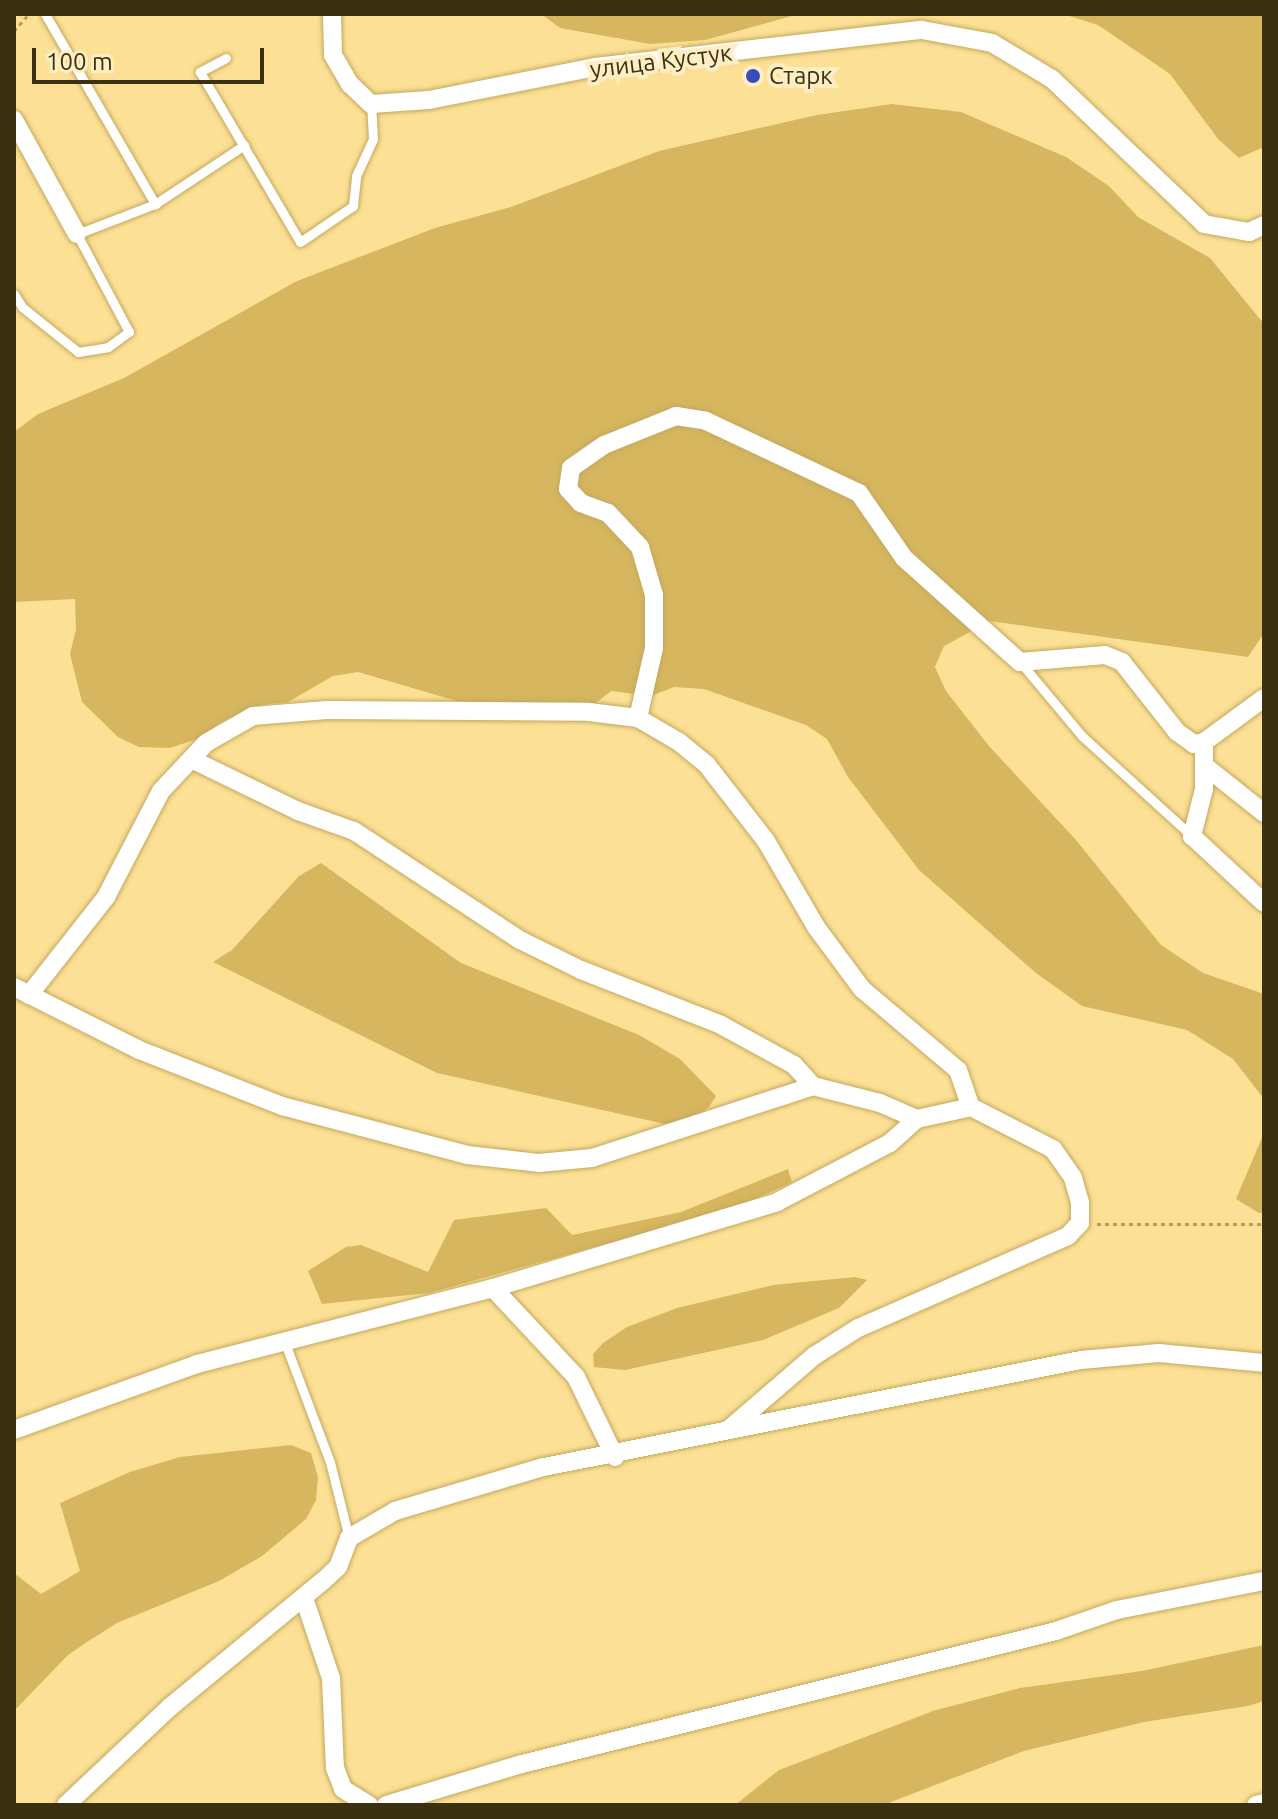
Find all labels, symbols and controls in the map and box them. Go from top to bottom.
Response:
scale bar [36,32,268,82]
street label: улица Кустук [588,38,734,84]
text: 100 m [46,48,113,75]
place label: Старк [769,62,833,90]
marker: Старк [744,67,762,85]

